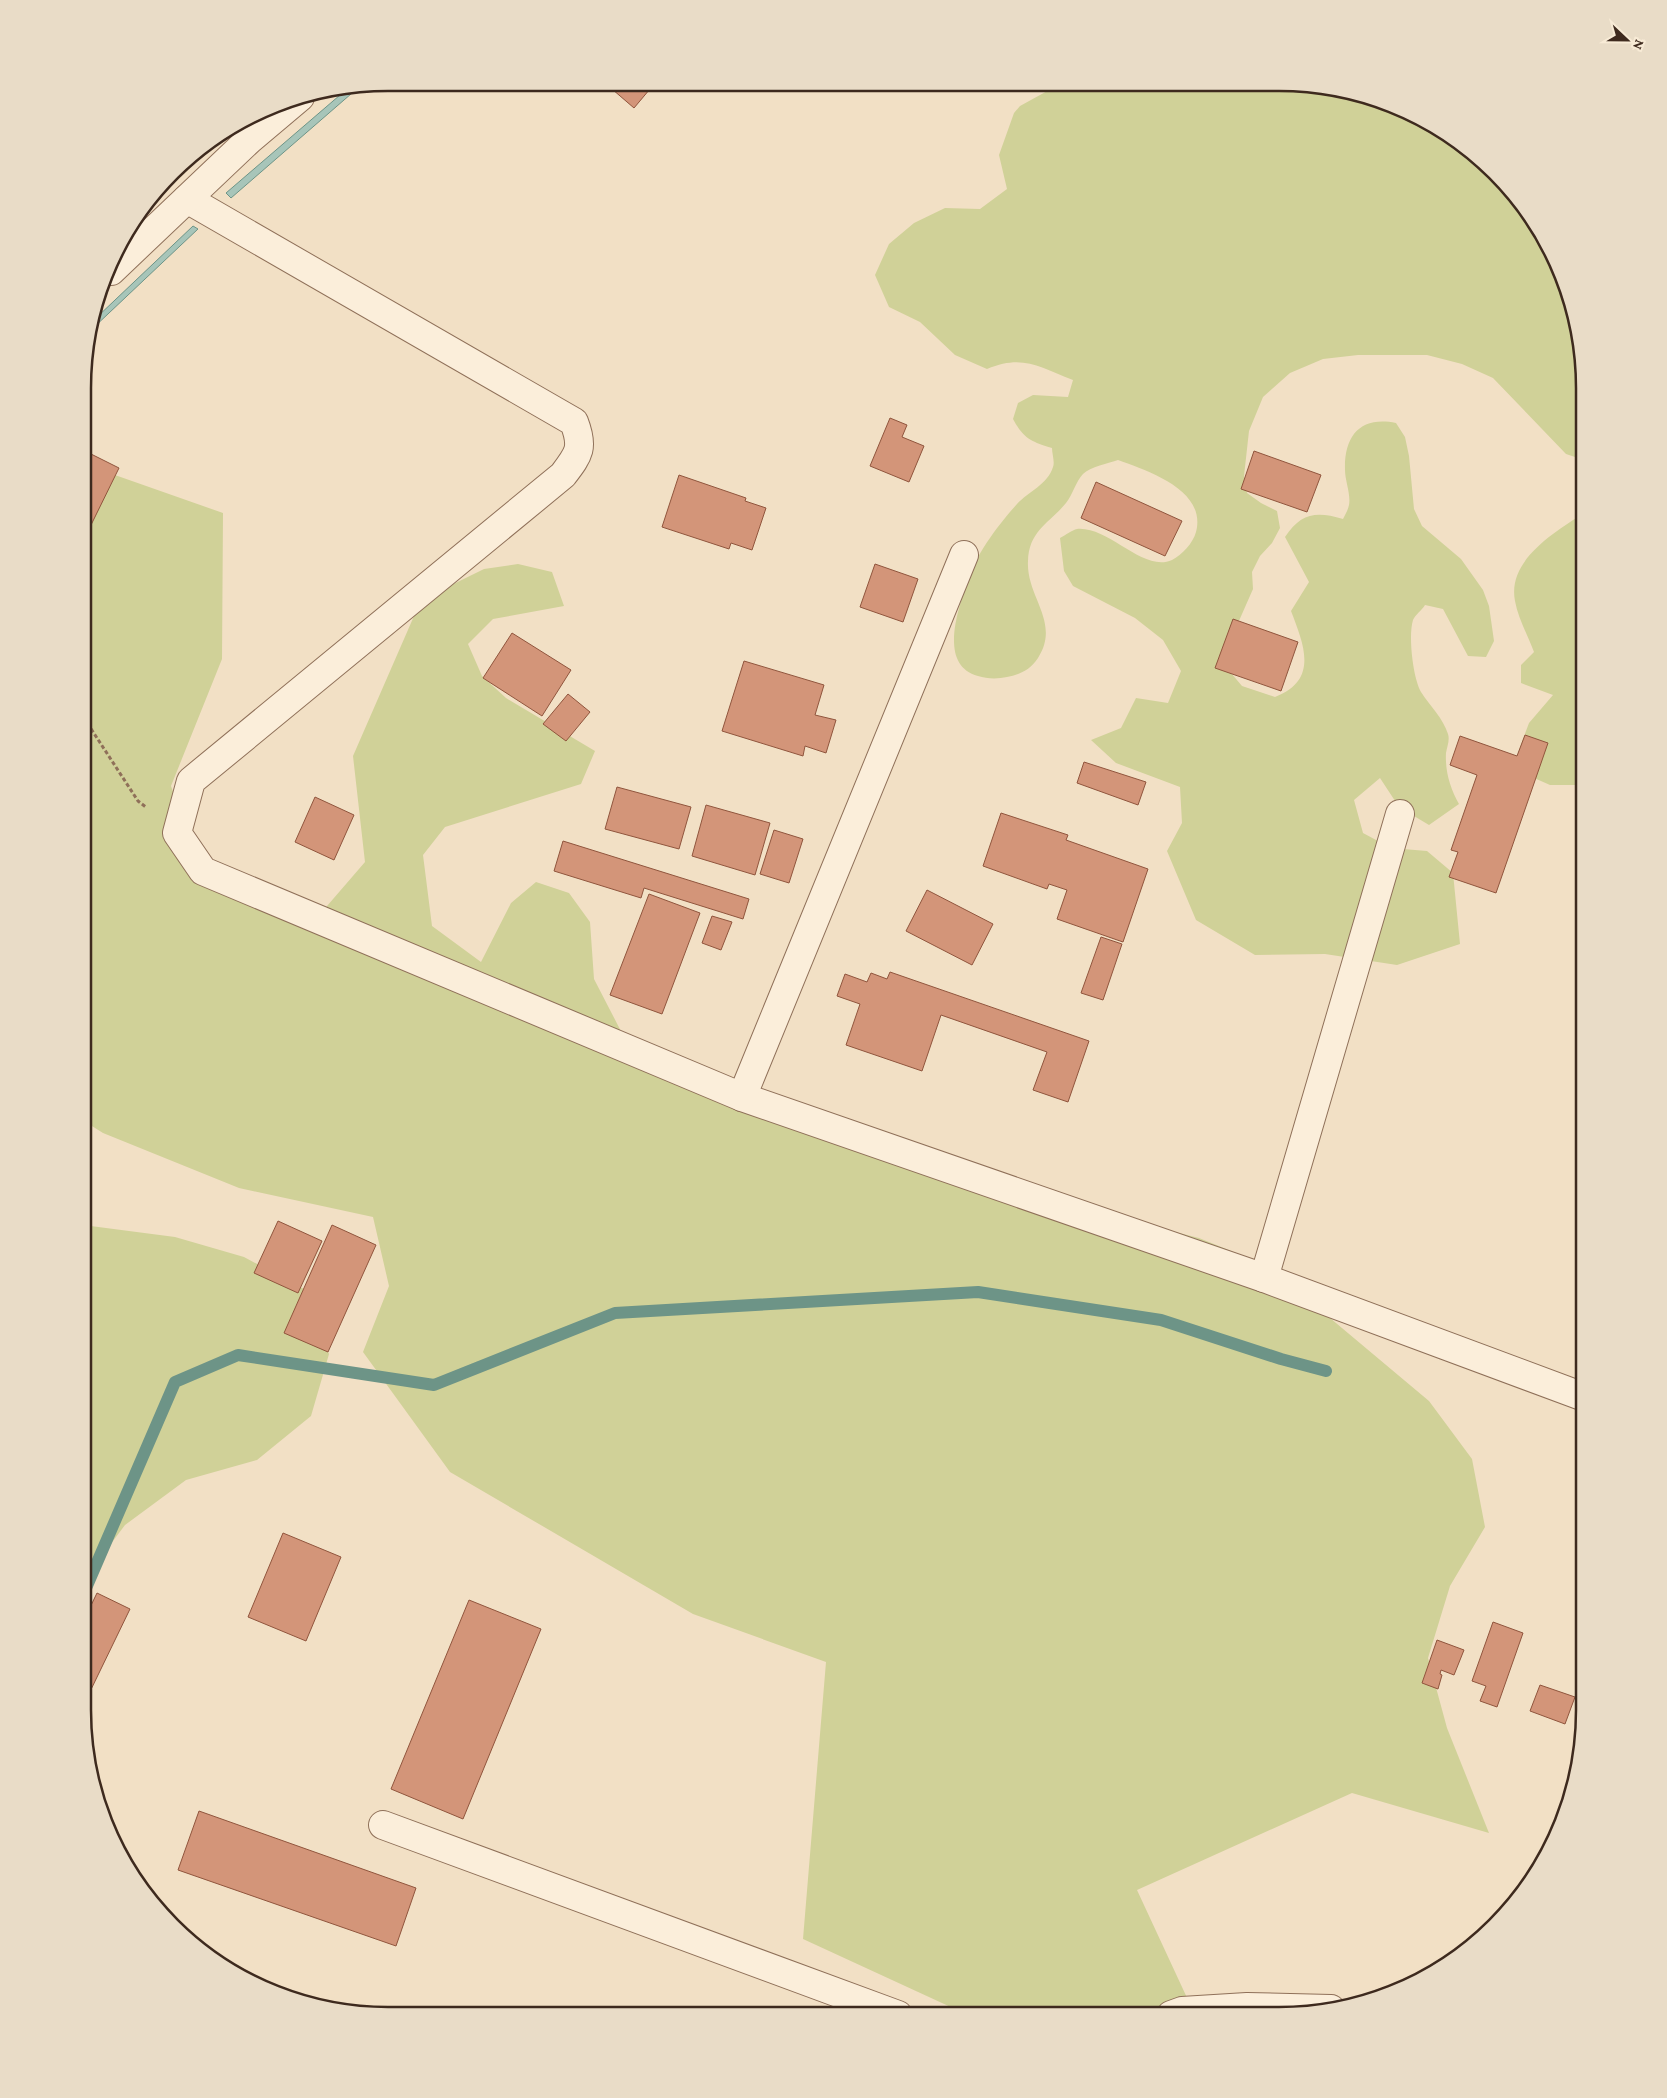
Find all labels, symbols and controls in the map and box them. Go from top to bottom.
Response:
north arrow [1602,15,1652,65]
text: N [1630,37,1648,53]

